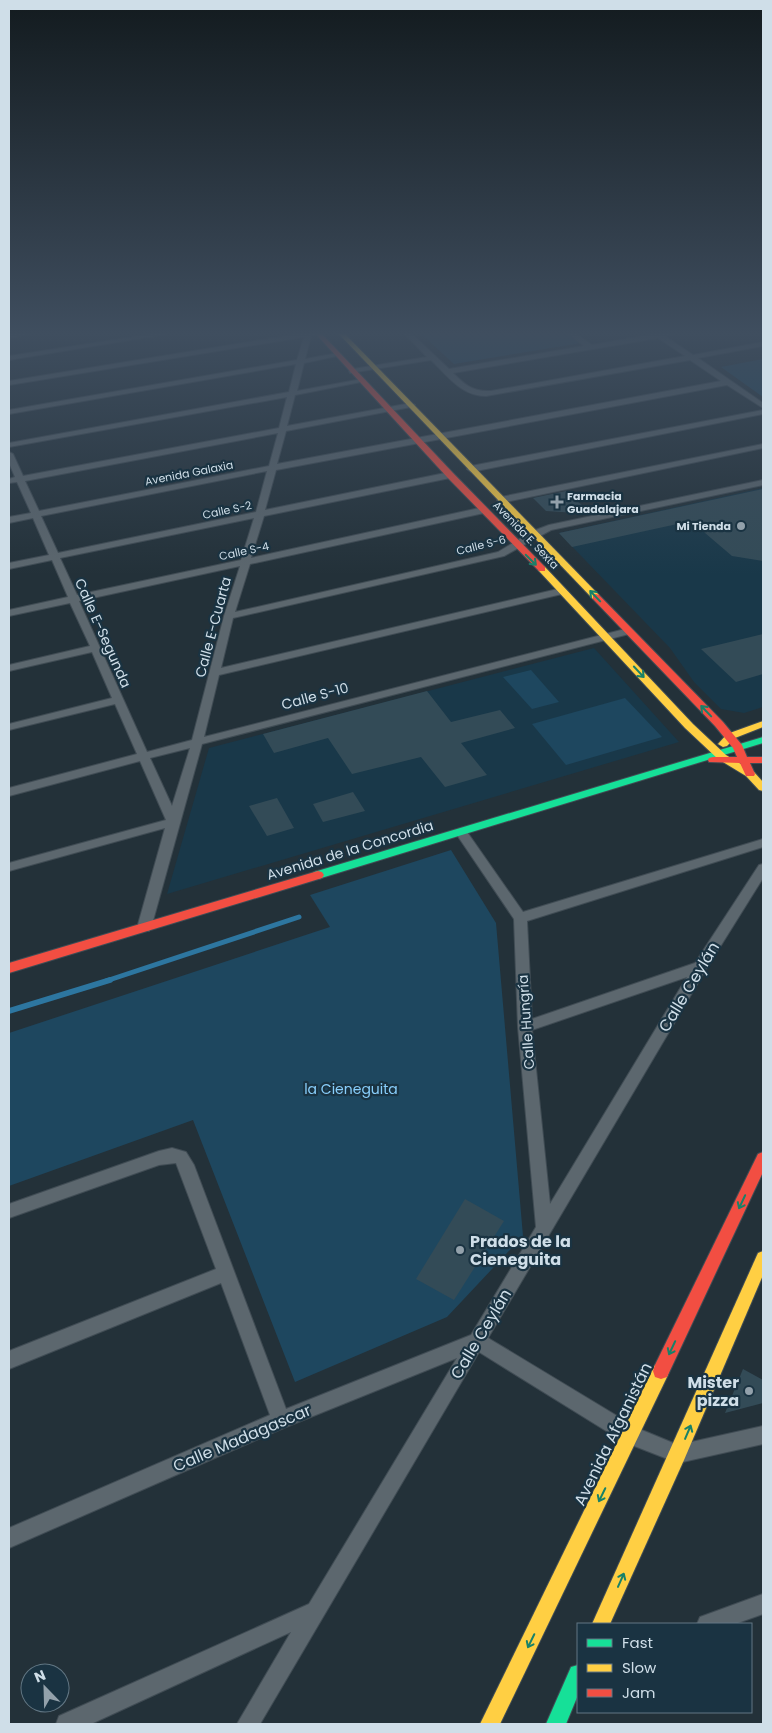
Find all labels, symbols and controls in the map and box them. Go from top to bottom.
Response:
street label: Avenida Galaxia [144,457,234,489]
place label: Farmacia Guadalajara [567,488,639,517]
marker: Farmacia Guadalajara [551,496,563,508]
street label: Calle S-2 [201,497,253,523]
street label: Avenida E. Sexta [489,497,563,573]
place label: Mi Tienda [676,518,731,534]
marker: Mi Tienda [735,520,747,532]
street label: Calle S-6 [455,531,507,559]
street label: Calle S-4 [218,538,270,564]
one-way arrow [525,553,537,566]
street label: Calle E-Cuarta [190,574,236,680]
street label: Calle E-Segunda [70,575,136,691]
one-way arrow [589,589,601,602]
one-way arrow [633,666,645,678]
street label: Calle S-10 [279,677,351,715]
one-way arrow [700,704,712,717]
street label: Avenida de la Concordia [264,815,436,885]
street label: Calle Ceylán [653,938,725,1036]
street label: Calle Hungría [513,974,539,1070]
park label: la Cieneguita [304,1079,398,1099]
one-way arrow [737,1194,747,1209]
place label: Prados de la Cieneguita [470,1230,571,1271]
marker: Prados de la Cieneguita [454,1244,466,1256]
street label: Calle Ceylán [445,1285,517,1383]
one-way arrow [667,1340,677,1355]
street label: Avenida Afganistán [568,1358,658,1510]
place label: Mister pizza [687,1371,739,1412]
marker: Mister pizza [743,1385,755,1397]
street label: Calle Madagascar [169,1399,315,1477]
one-way arrow [684,1425,694,1440]
one-way arrow [597,1487,606,1502]
one-way arrow [617,1573,627,1588]
legend [577,1623,752,1713]
text: Fast [622,1632,653,1653]
one-way arrow [526,1633,535,1648]
text: Slow [622,1657,657,1678]
north arrow [20,1663,70,1713]
text: N [31,1665,49,1687]
text: Jam [622,1682,656,1703]

